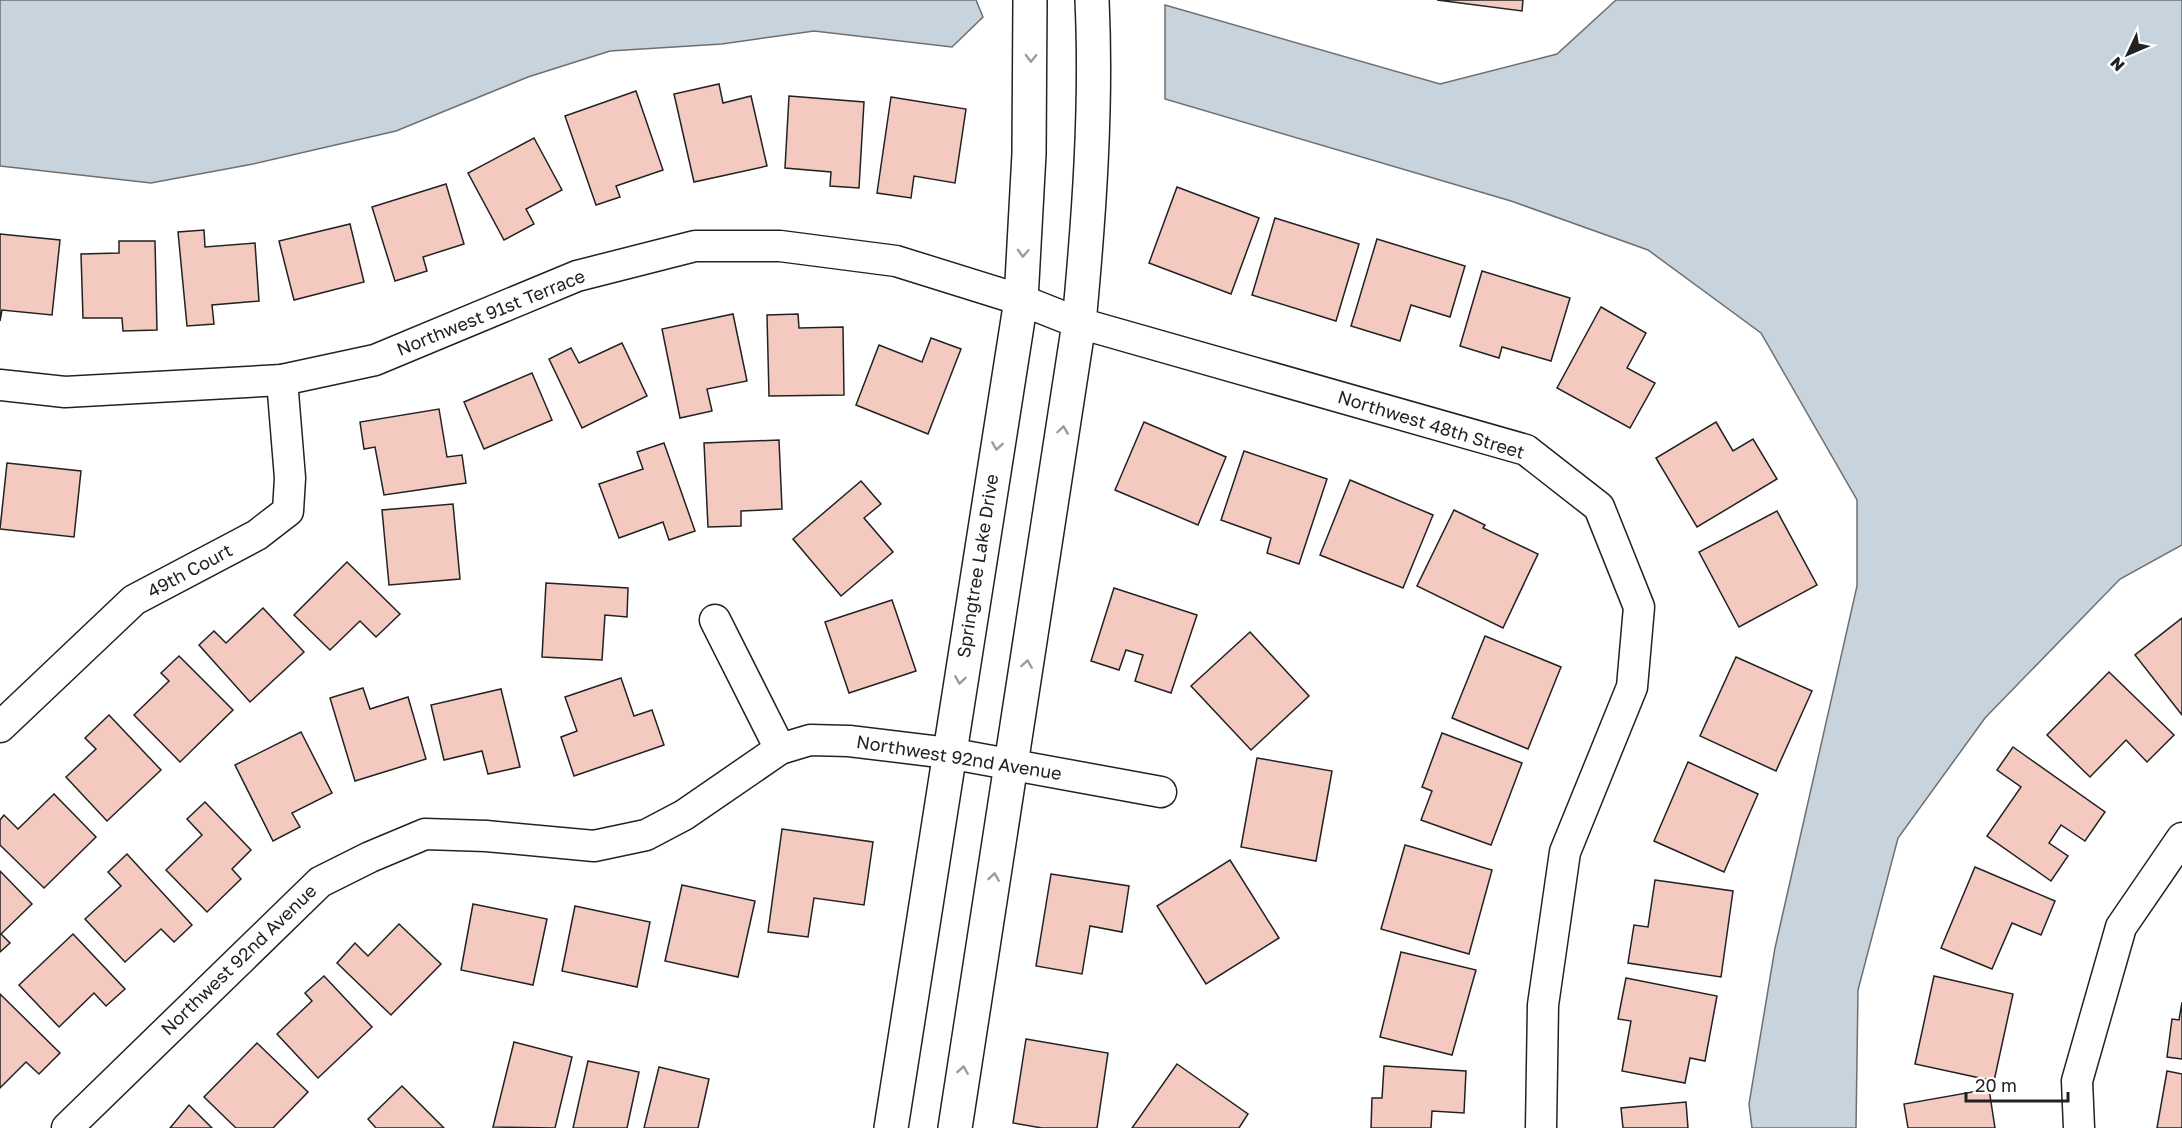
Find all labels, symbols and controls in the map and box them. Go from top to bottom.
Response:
north arrow [2098,24,2158,84]
text: N [2106,53,2129,76]
one-way arrow [1025,54,1038,63]
one-way arrow [1017,249,1030,258]
street label: Northwest 91st Terrace [393,264,588,360]
street label: Northwest 48th Street [1335,385,1527,463]
one-way arrow [1057,425,1069,434]
one-way arrow [992,442,1004,451]
street label: Springtree Lake Drive [952,472,1002,659]
street label: 49th Court [143,539,236,602]
one-way arrow [1020,659,1033,669]
one-way arrow [954,676,966,685]
street label: Northwest 92nd Avenue [855,730,1063,784]
one-way arrow [987,873,999,882]
street label: Northwest 92nd Avenue [156,879,321,1039]
one-way arrow [957,1065,969,1075]
scale bar [1966,1065,2068,1103]
text: 20 m [1975,1074,2017,1096]

